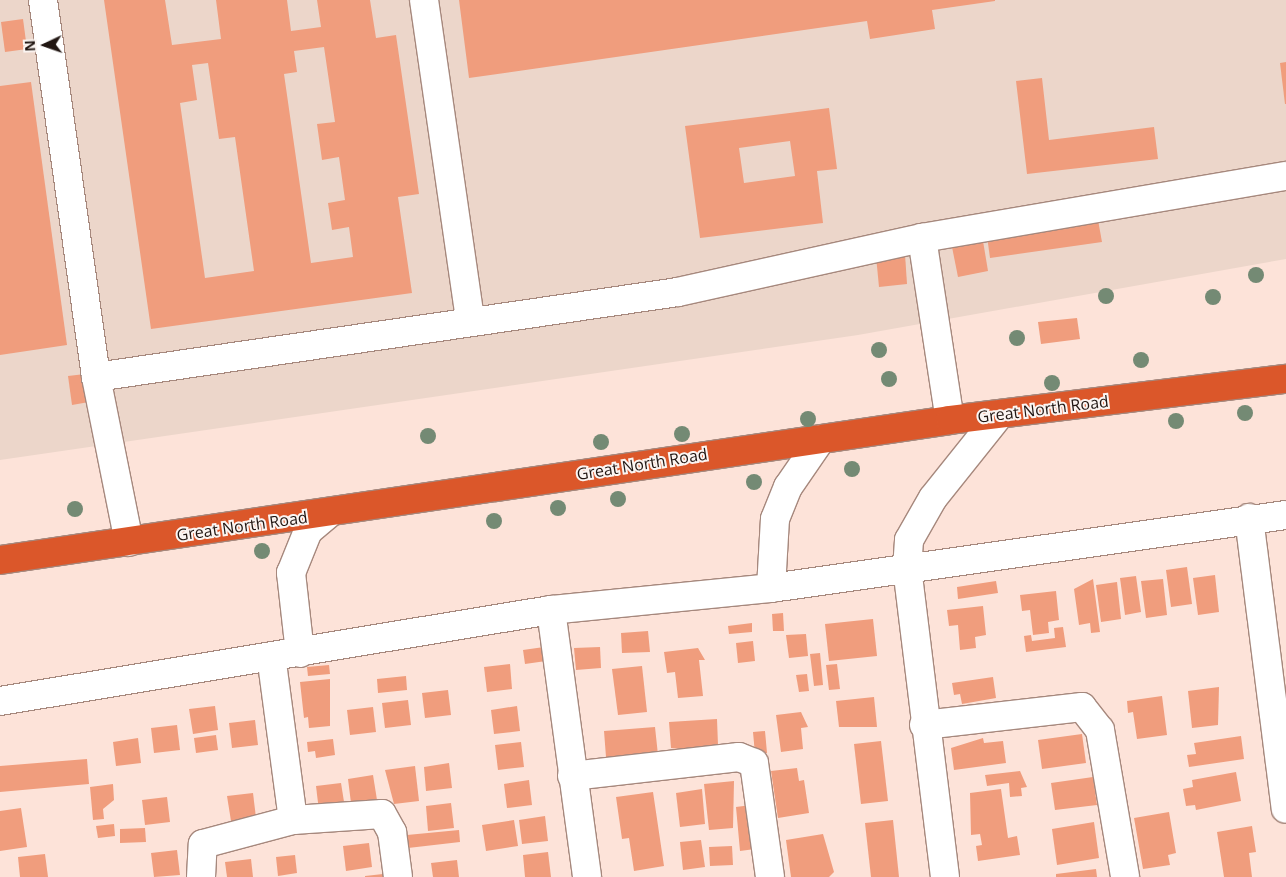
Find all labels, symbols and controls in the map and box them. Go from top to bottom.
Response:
north arrow [20,20,70,70]
text: N [20,40,39,52]
street label: Great North Road [976,391,1110,427]
street label: Great North Road [575,444,709,484]
street label: Great North Road [175,507,309,545]

